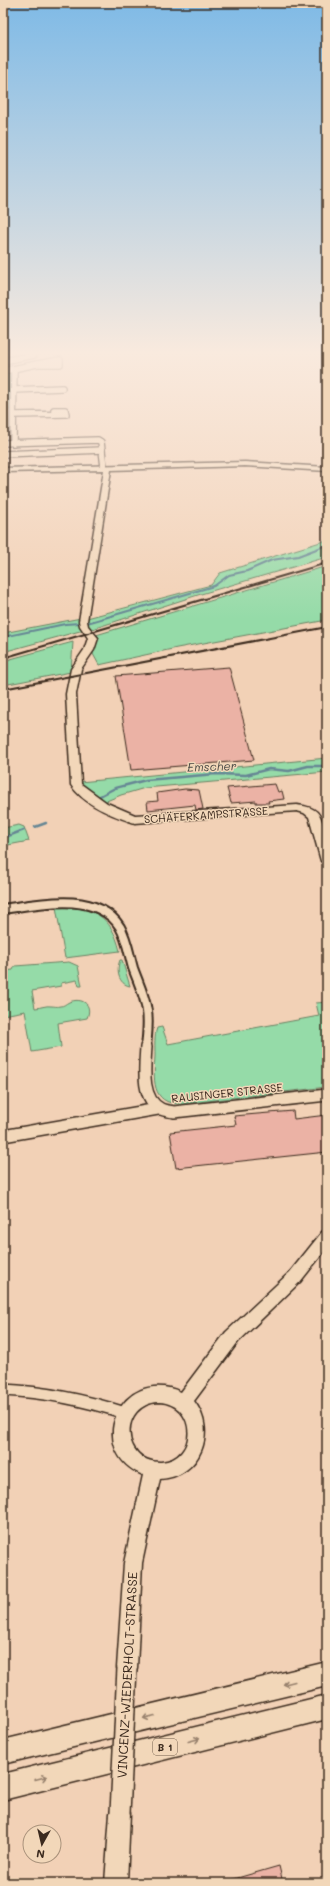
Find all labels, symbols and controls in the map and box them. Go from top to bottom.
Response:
water label: Emscher [187,757,237,775]
street label: SCHÄFERKAMPSTRASSE [143,803,269,826]
street label: RAUSINGER STRASSE [171,1079,283,1106]
street label: VINCENZ-WIEDERHOLT-STRASSE [113,1571,140,1779]
one-way arrow [283,1680,296,1687]
one-way arrow [143,1714,156,1721]
one-way arrow [187,1735,200,1743]
road number: B 1 [153,1739,177,1755]
one-way arrow [34,1773,47,1781]
north arrow [22,1824,62,1864]
text: N [35,1846,46,1862]

